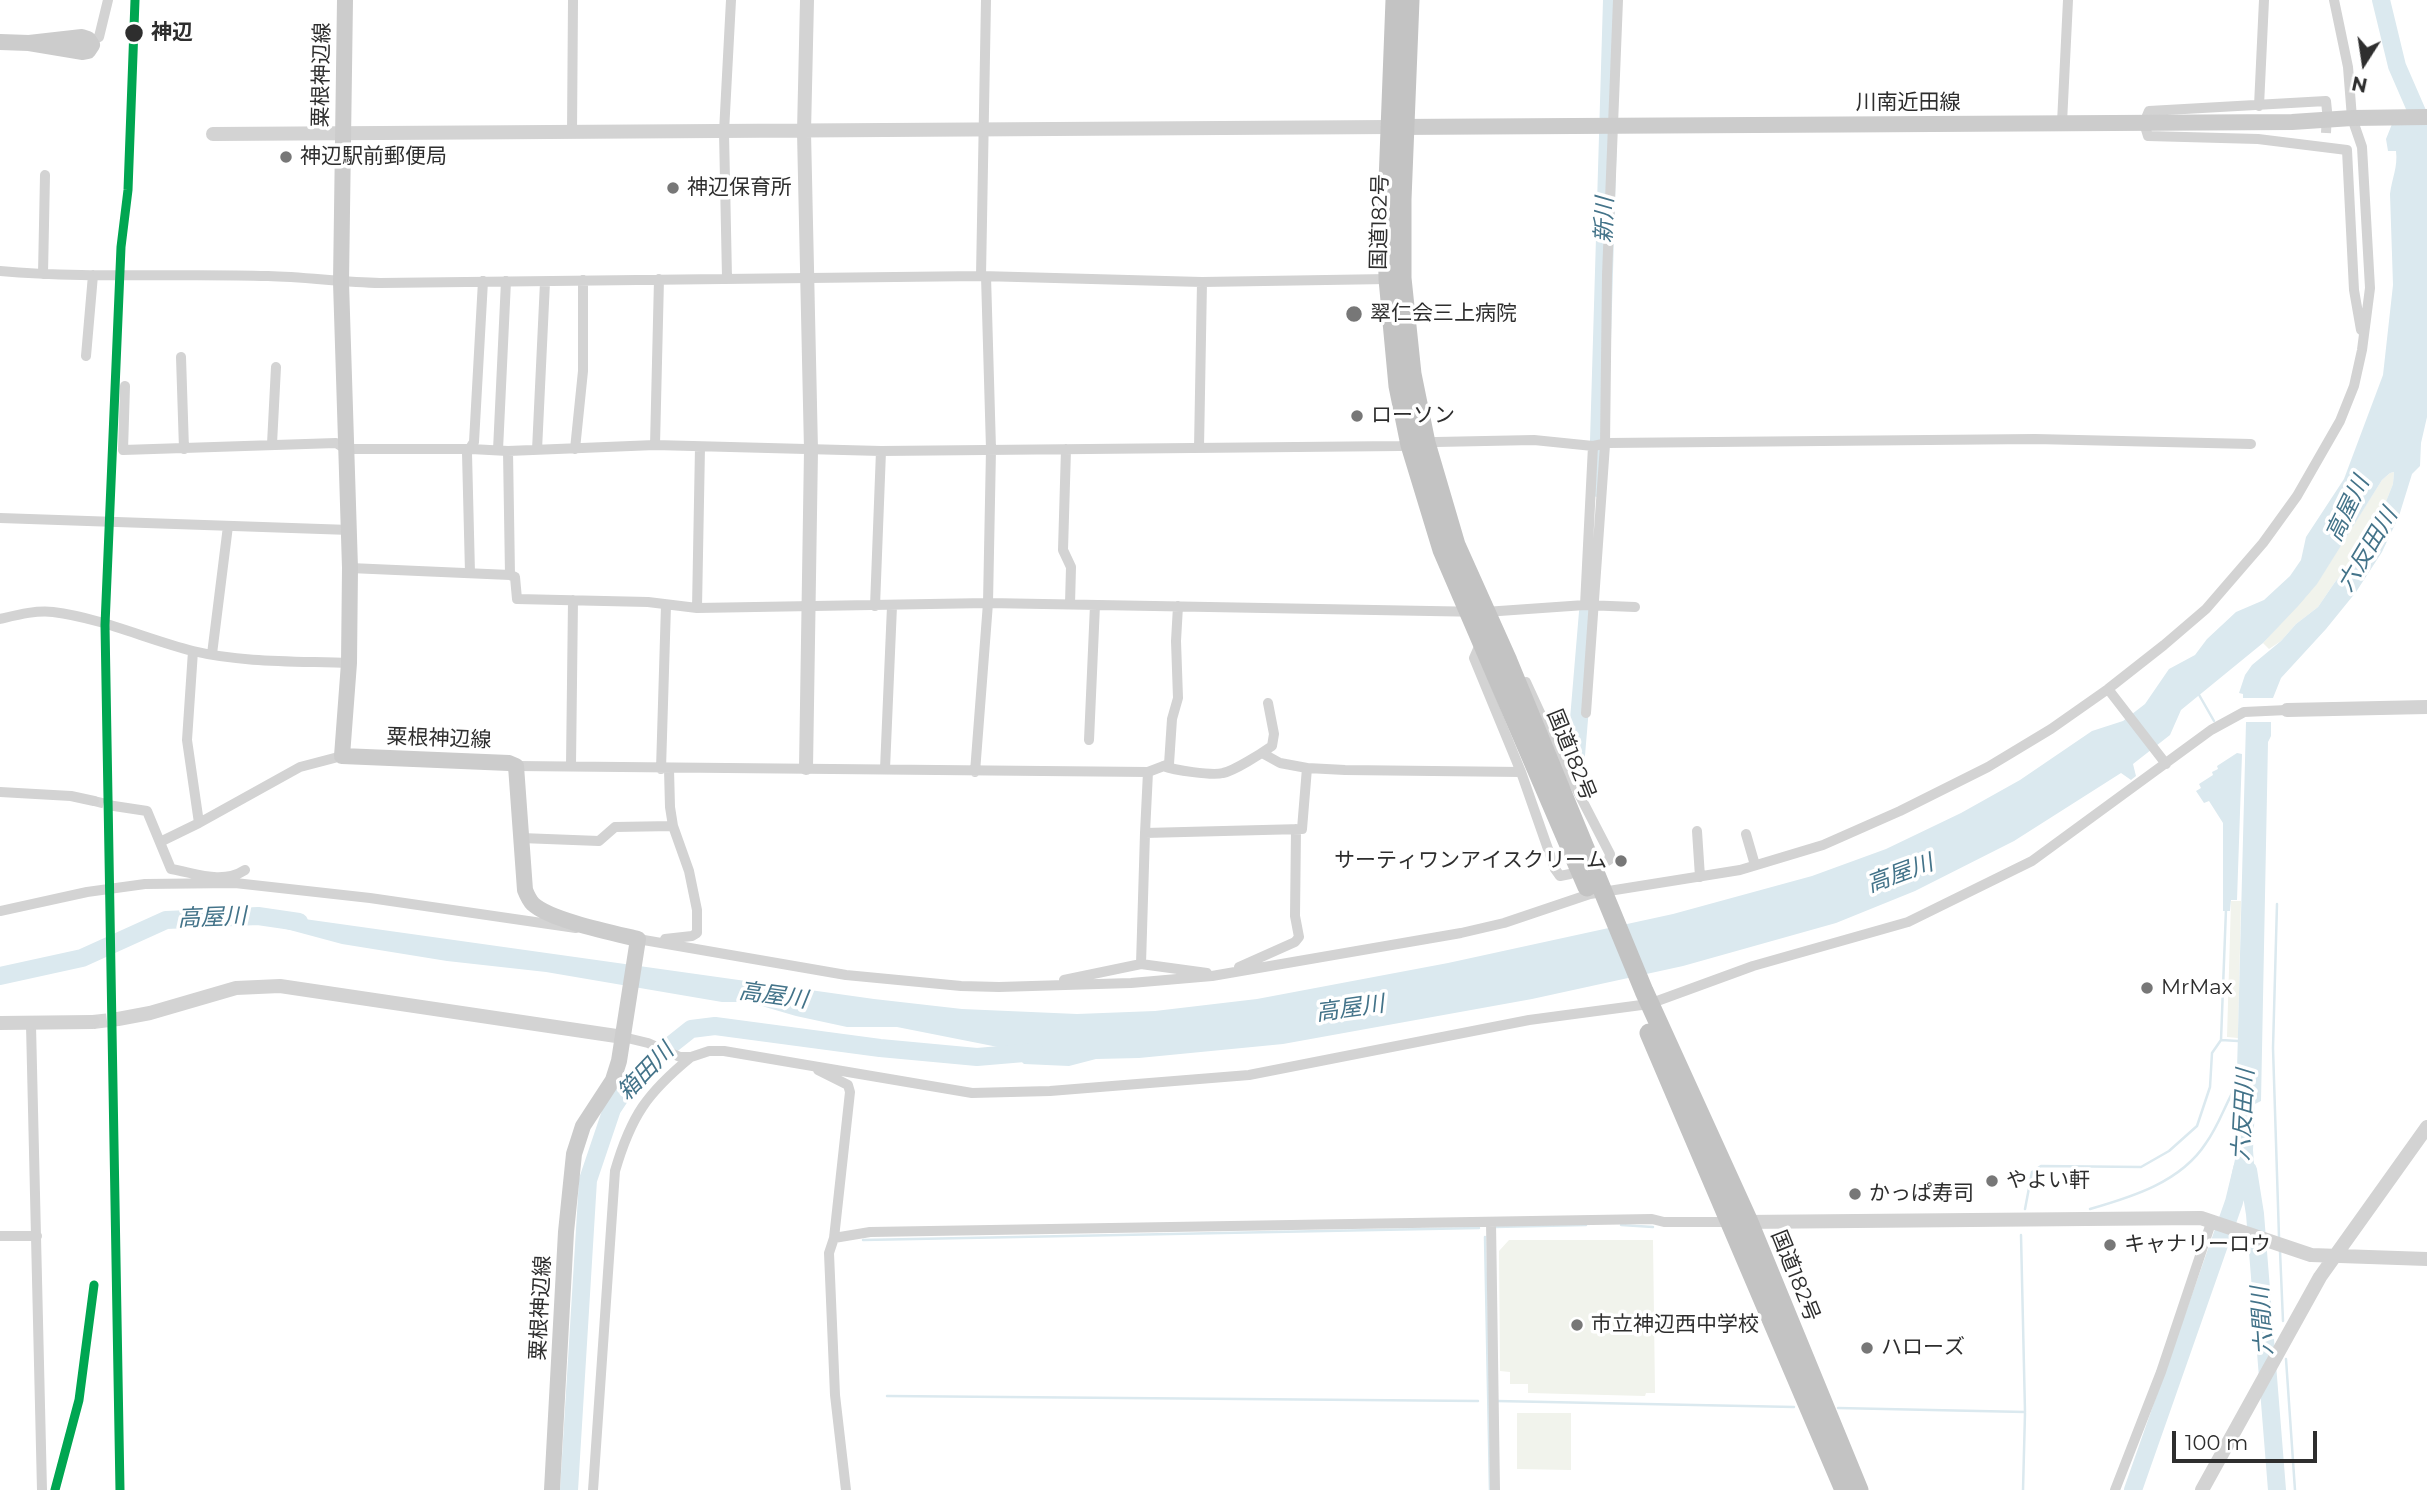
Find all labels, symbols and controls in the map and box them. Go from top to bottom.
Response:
place label: 神辺 [151,20,193,46]
marker: 神辺 [123,22,145,44]
street label: 粟根神辺線 [308,22,336,128]
north arrow [2329,28,2399,98]
text: N [2350,71,2369,97]
street label: 川南近田線 [1856,90,1960,116]
place label: 神辺駅前郵便局 [300,144,447,170]
marker: 神辺駅前郵便局 [278,149,294,165]
street label: 国道182号 [1367,174,1393,270]
place label: 神辺保育所 [687,175,792,201]
marker: 神辺保育所 [665,180,681,196]
water label: 新川 [1590,197,1620,243]
place label: 翠仁会三上病院 [1370,301,1517,327]
marker: 翠仁会三上病院 [1344,304,1364,324]
place label: ローソン [1371,403,1455,429]
marker: ローソン [1349,408,1365,424]
water label: 高屋川 [2320,472,2376,546]
water label: 六反田川 [2332,503,2404,597]
street label: 国道182号 [1541,706,1601,804]
street label: 粟根神辺線 [386,725,492,753]
place label: サーティワンアイスクリーム [1334,848,1607,874]
water label: 高屋川 [1863,849,1937,899]
marker: サーティワンアイスクリーム [1613,853,1629,869]
water label: 高屋川 [177,903,247,933]
place label: MrMax [2161,975,2233,1001]
water label: 高屋川 [737,978,809,1014]
marker: MrMax [2139,980,2155,996]
water label: 高屋川 [1314,991,1386,1027]
water label: 箱田川 [612,1038,680,1106]
water label: 六反田川 [2228,1068,2260,1162]
place label: やよい軒 [2006,1168,2090,1194]
marker: やよい軒 [1984,1173,2000,1189]
place label: かっぱ寿司 [1869,1181,1974,1207]
marker: かっぱ寿司 [1847,1186,1863,1202]
street label: 国道182号 [1765,1227,1825,1325]
place label: キャナリーロウ [2124,1232,2271,1258]
marker: キャナリーロウ [2102,1237,2118,1253]
street label: 粟根神辺線 [526,1255,556,1361]
water label: 六間川 [2247,1286,2279,1356]
place label: 市立神辺西中学校 [1591,1312,1759,1338]
marker: 市立神辺西中学校 [1569,1317,1585,1333]
place label: ハローズ [1881,1335,1965,1361]
marker: ハローズ [1859,1340,1875,1356]
scale bar [2175,1416,2320,1460]
text: 100 m [2185,1430,2248,1455]

